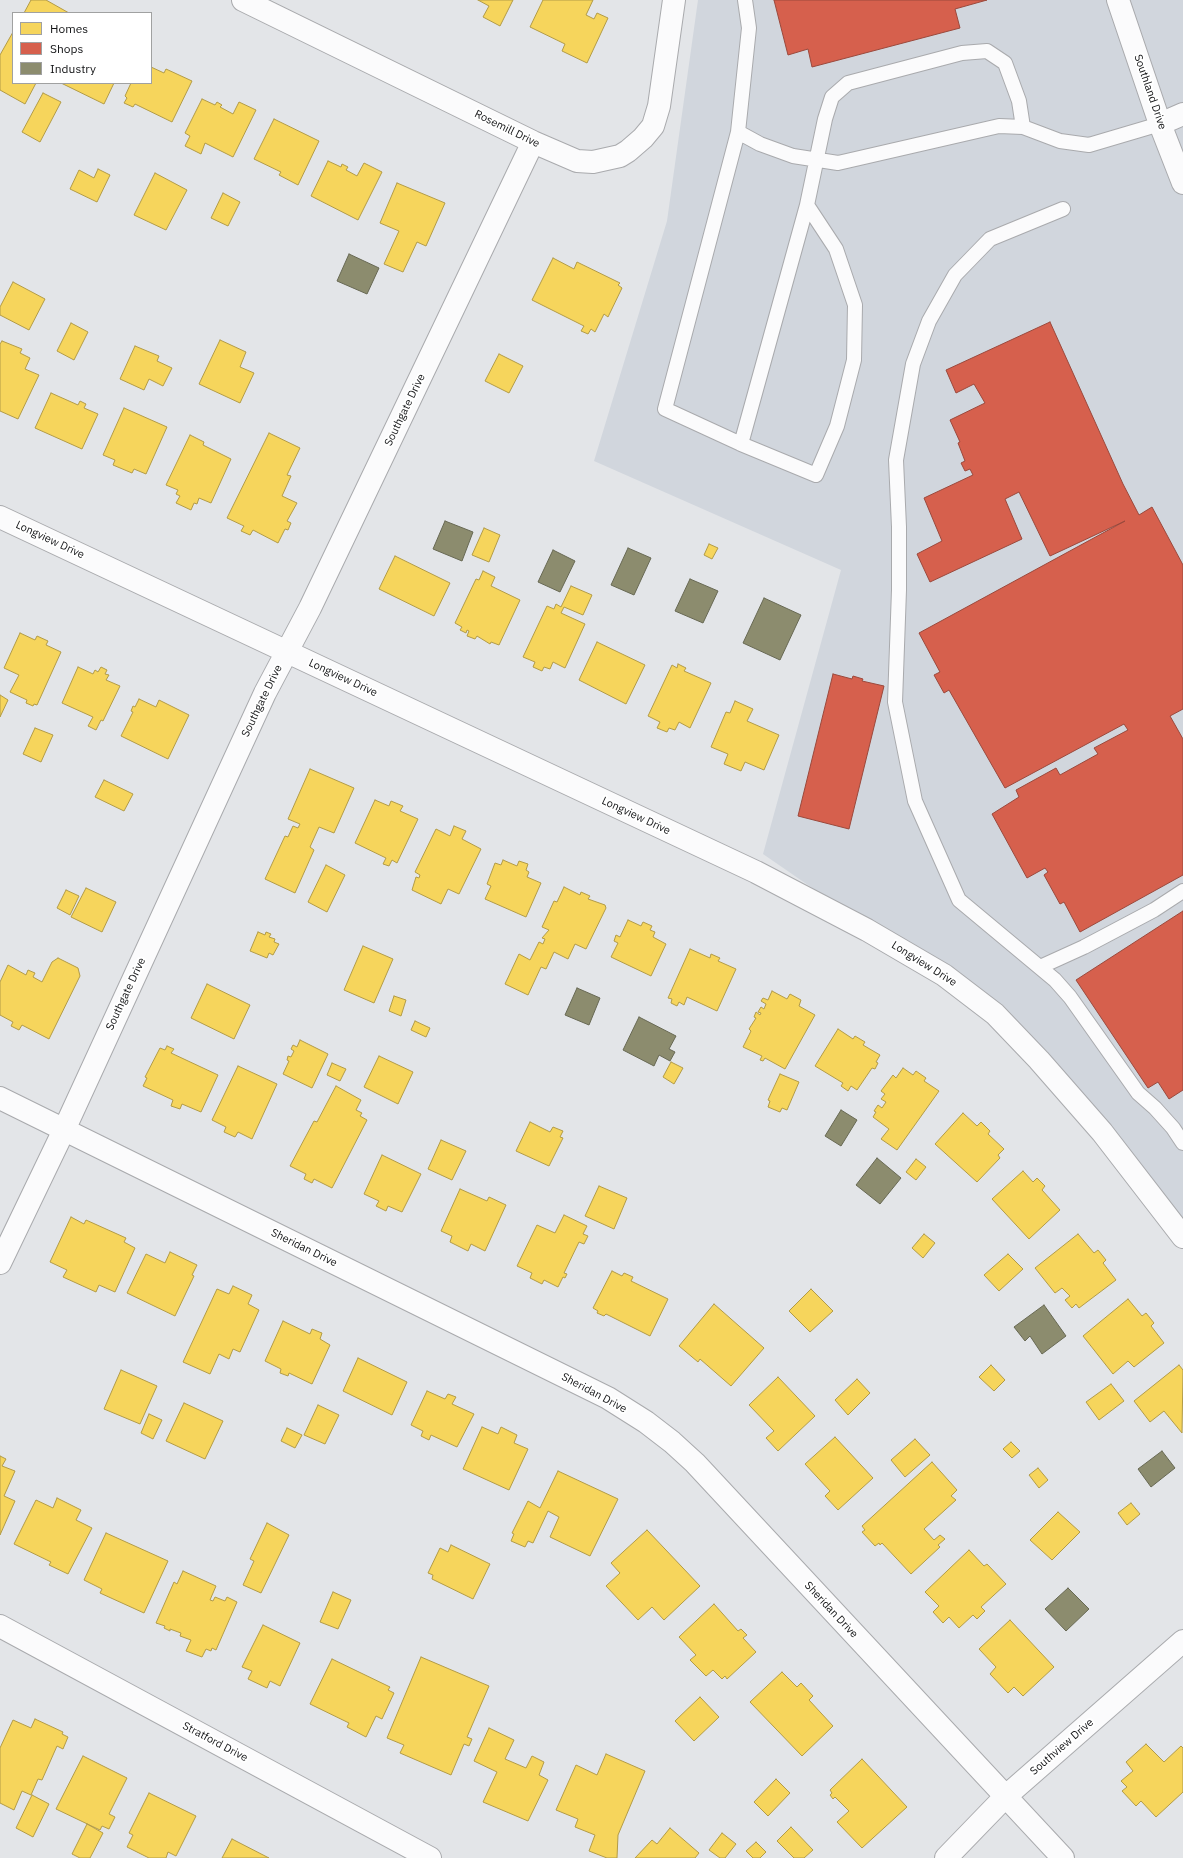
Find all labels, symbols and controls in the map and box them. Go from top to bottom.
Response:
legend [12,12,152,84]
text: Homes [50,21,88,36]
text: Shops [50,41,83,56]
street label: Southland Drive [1131,53,1169,131]
text: Industry [50,61,96,76]
street label: Rosemill Drive [472,108,542,150]
street label: Southgate Drive [382,372,428,448]
street label: Longview Drive [14,518,86,562]
street label: Longview Drive [307,656,379,700]
street label: Southgate Drive [239,663,285,739]
street label: Longview Drive [600,794,672,838]
street label: Longview Drive [889,939,959,989]
street label: Southgate Drive [103,956,149,1032]
street label: Sheridan Drive [269,1226,339,1270]
street label: Sheridan Drive [559,1370,629,1416]
street label: Sheridan Drive [802,1579,860,1641]
street label: Southview Drive [1028,1716,1096,1778]
street label: Stratford Drive [180,1719,250,1765]

